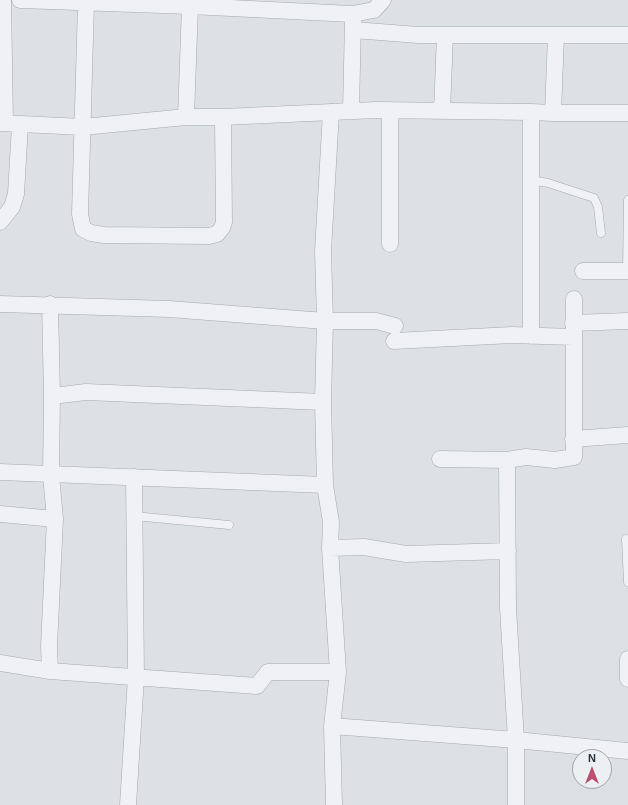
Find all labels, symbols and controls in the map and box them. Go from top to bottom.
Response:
north arrow [572,749,612,789]
text: N [588,752,596,764]

